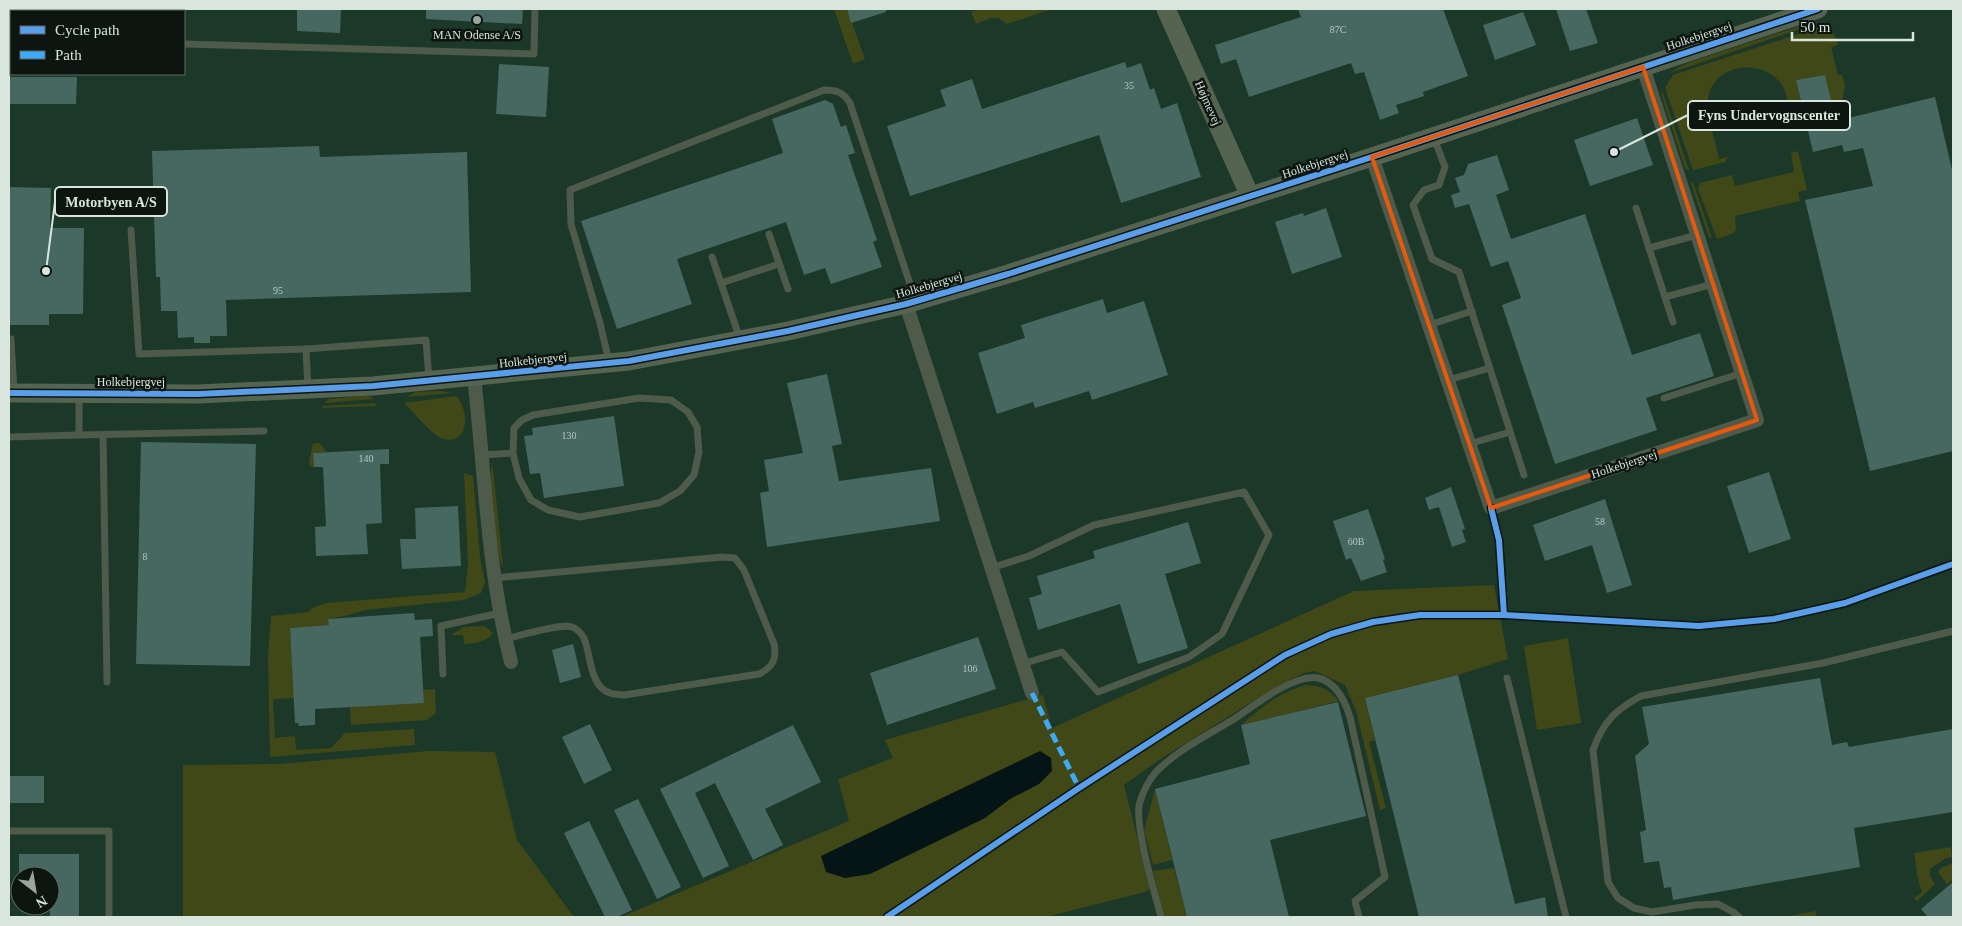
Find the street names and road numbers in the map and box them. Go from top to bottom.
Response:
street label: Holkebjergvej [1664,19,1734,53]
street label: Højmevej [1192,79,1224,127]
street label: Holkebjergvej [1280,147,1350,181]
street label: Holkebjergvej [894,269,964,301]
street label: Holkebjergvej [498,349,568,371]
street label: Holkebjergvej [97,375,165,389]
street label: Holkebjergvej [1589,447,1659,481]

